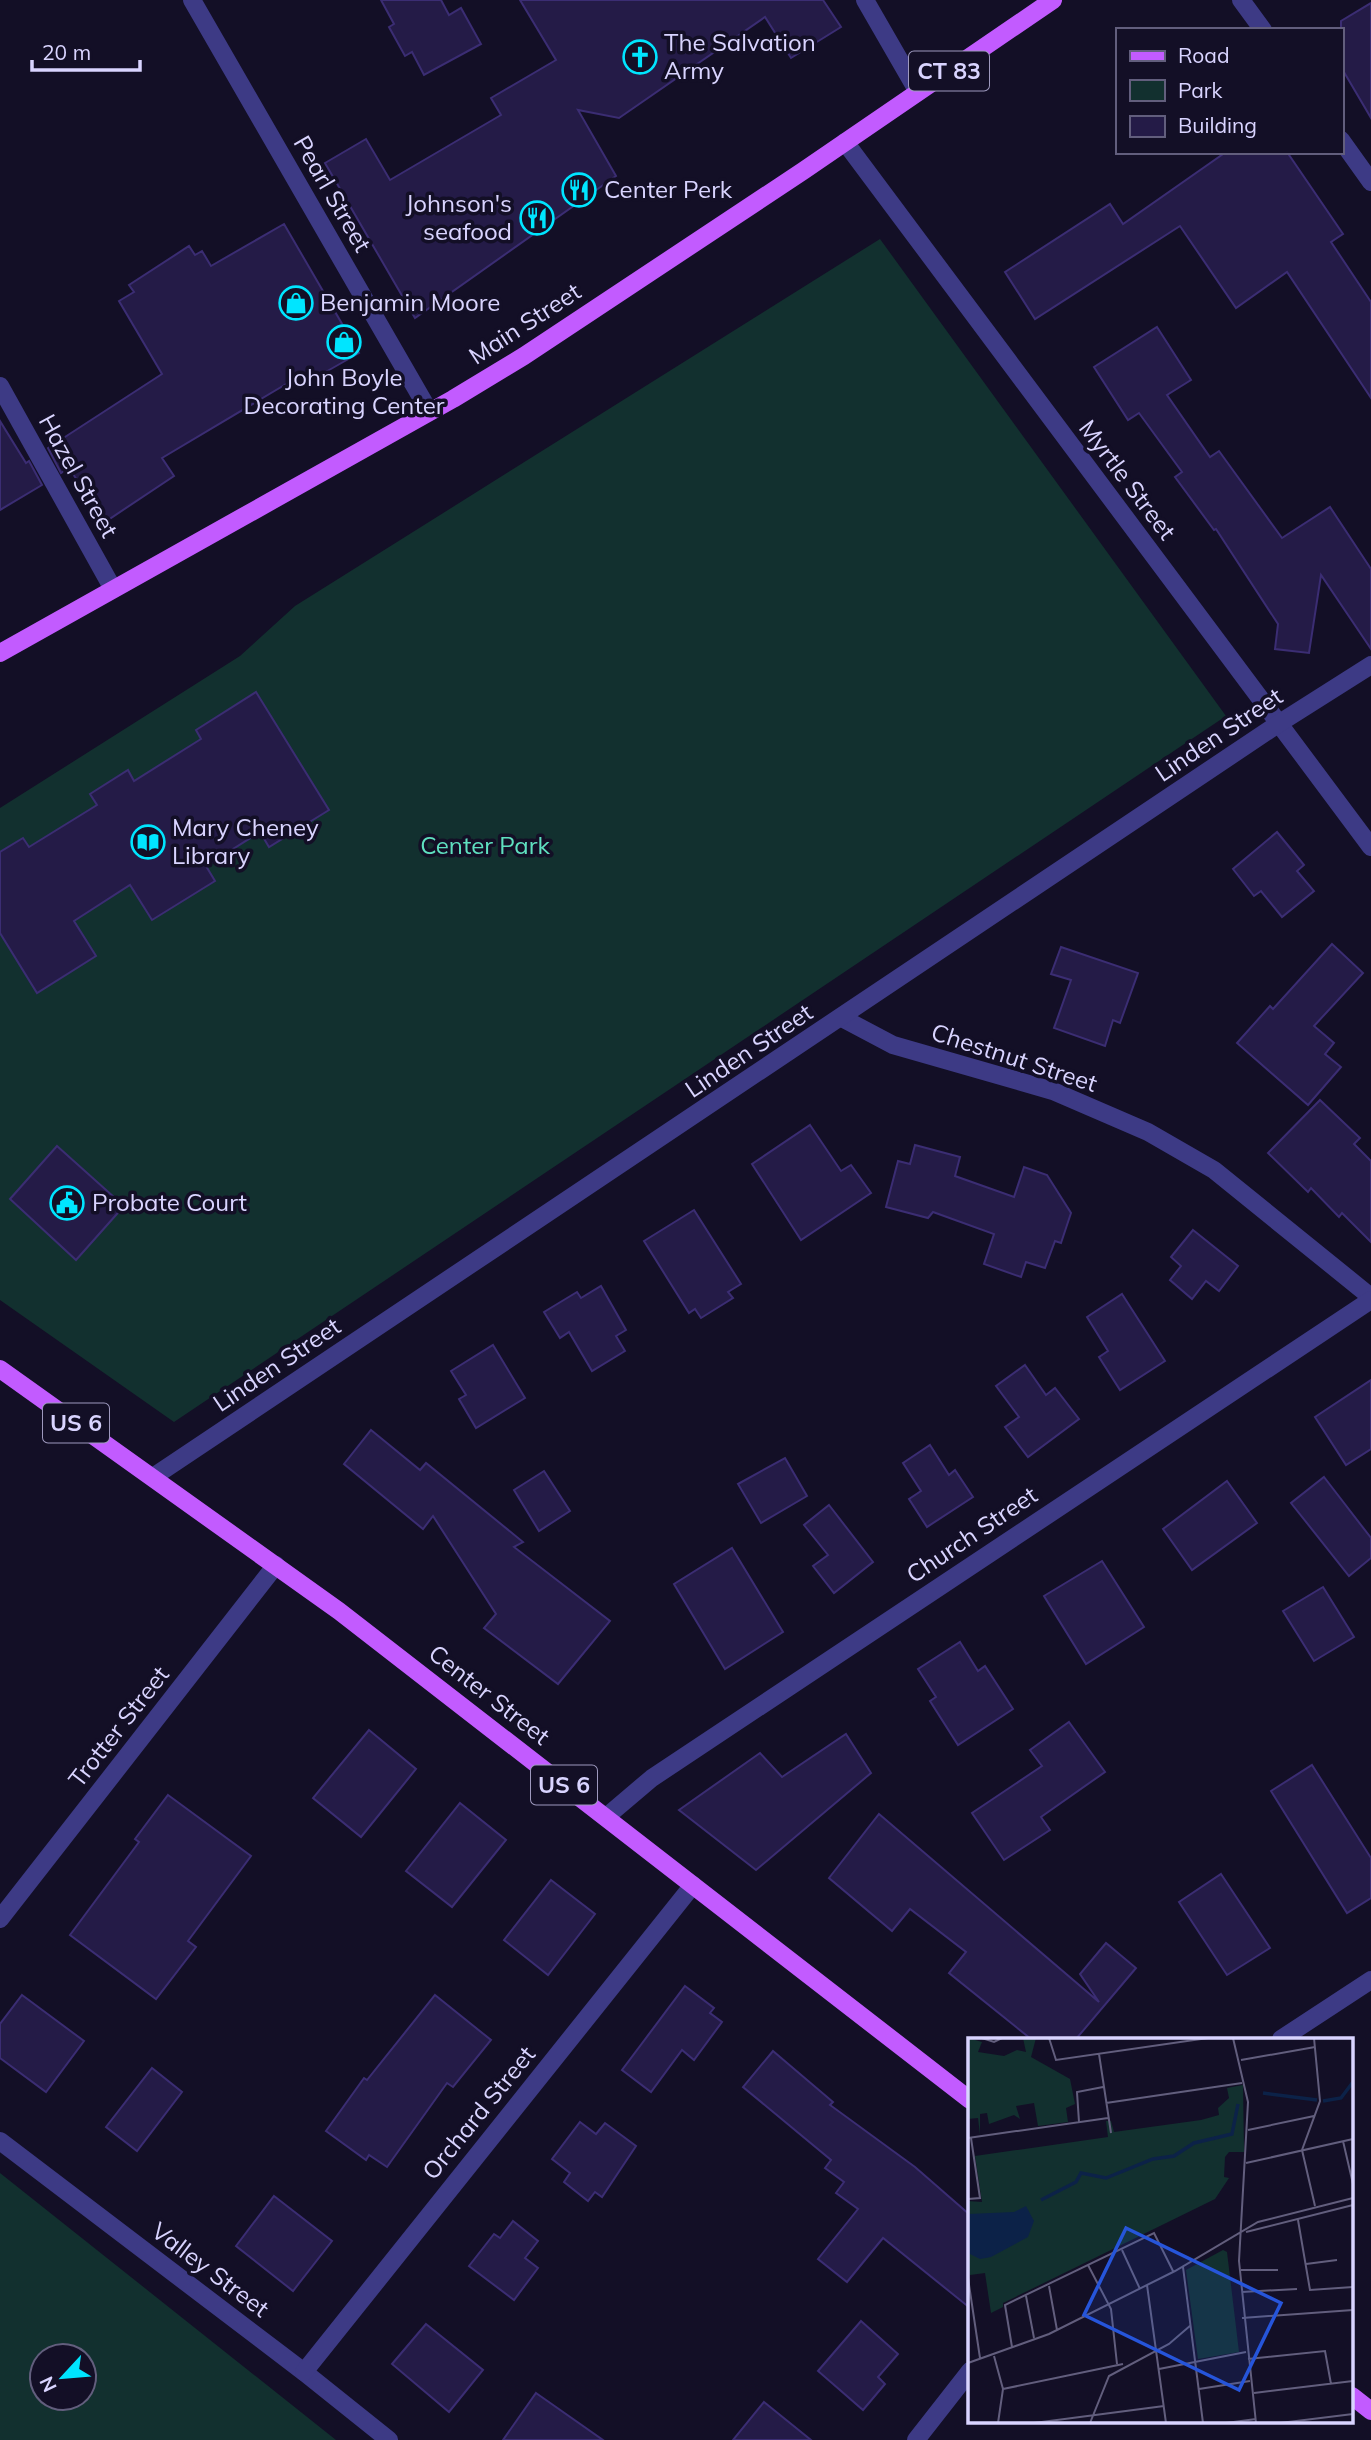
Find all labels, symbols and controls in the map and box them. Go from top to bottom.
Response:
place label: The Salvation Army [664,27,816,85]
scale bar [32,28,140,72]
legend [1116,28,1343,154]
church icon: The Salvation Army [621,38,659,76]
text: 20 m [42,39,91,65]
text: Road [1178,42,1229,68]
road number: CT 83 [909,52,989,90]
text: Park [1178,77,1222,103]
text: Building [1178,112,1257,138]
street label: Pearl Street [287,130,378,257]
restaurant icon: Center Perk [560,171,598,209]
place label: Center Perk [604,174,733,204]
place label: Johnson's seafood [405,188,512,246]
restaurant icon: Johnson's seafood [518,199,556,237]
street label: Main Street [463,276,586,370]
shop icon: Benjamin Moore [277,284,315,322]
place label: Benjamin Moore [320,287,500,317]
shop icon: John Boyle Decorating Center [325,323,363,361]
place label: John Boyle Decorating Center [244,362,445,420]
street label: Hazel Street [33,409,125,542]
street label: Myrtle Street [1073,413,1183,545]
street label: Linden Street [1149,681,1288,788]
place label: Mary Cheney Library [172,812,319,870]
library icon: Mary Cheney Library [129,823,167,861]
park label: Center Park [420,830,550,860]
street label: Linden Street [679,997,818,1104]
street label: Chestnut Street [928,1016,1101,1098]
public building icon: Probate Court [48,1184,86,1222]
place label: Probate Court [92,1187,247,1217]
street label: Linden Street [207,1311,346,1418]
road number: US 6 [43,1404,109,1442]
street label: Church Street [900,1479,1043,1589]
street label: Center Street [423,1638,556,1751]
street label: Trotter Street [62,1660,175,1793]
road number: US 6 [531,1766,597,1804]
inset map [968,2038,1354,2422]
street label: Orchard Street [415,2040,541,2185]
street label: Valley Street [146,2215,275,2323]
north arrow [28,2342,98,2412]
text: N [34,2373,62,2396]

